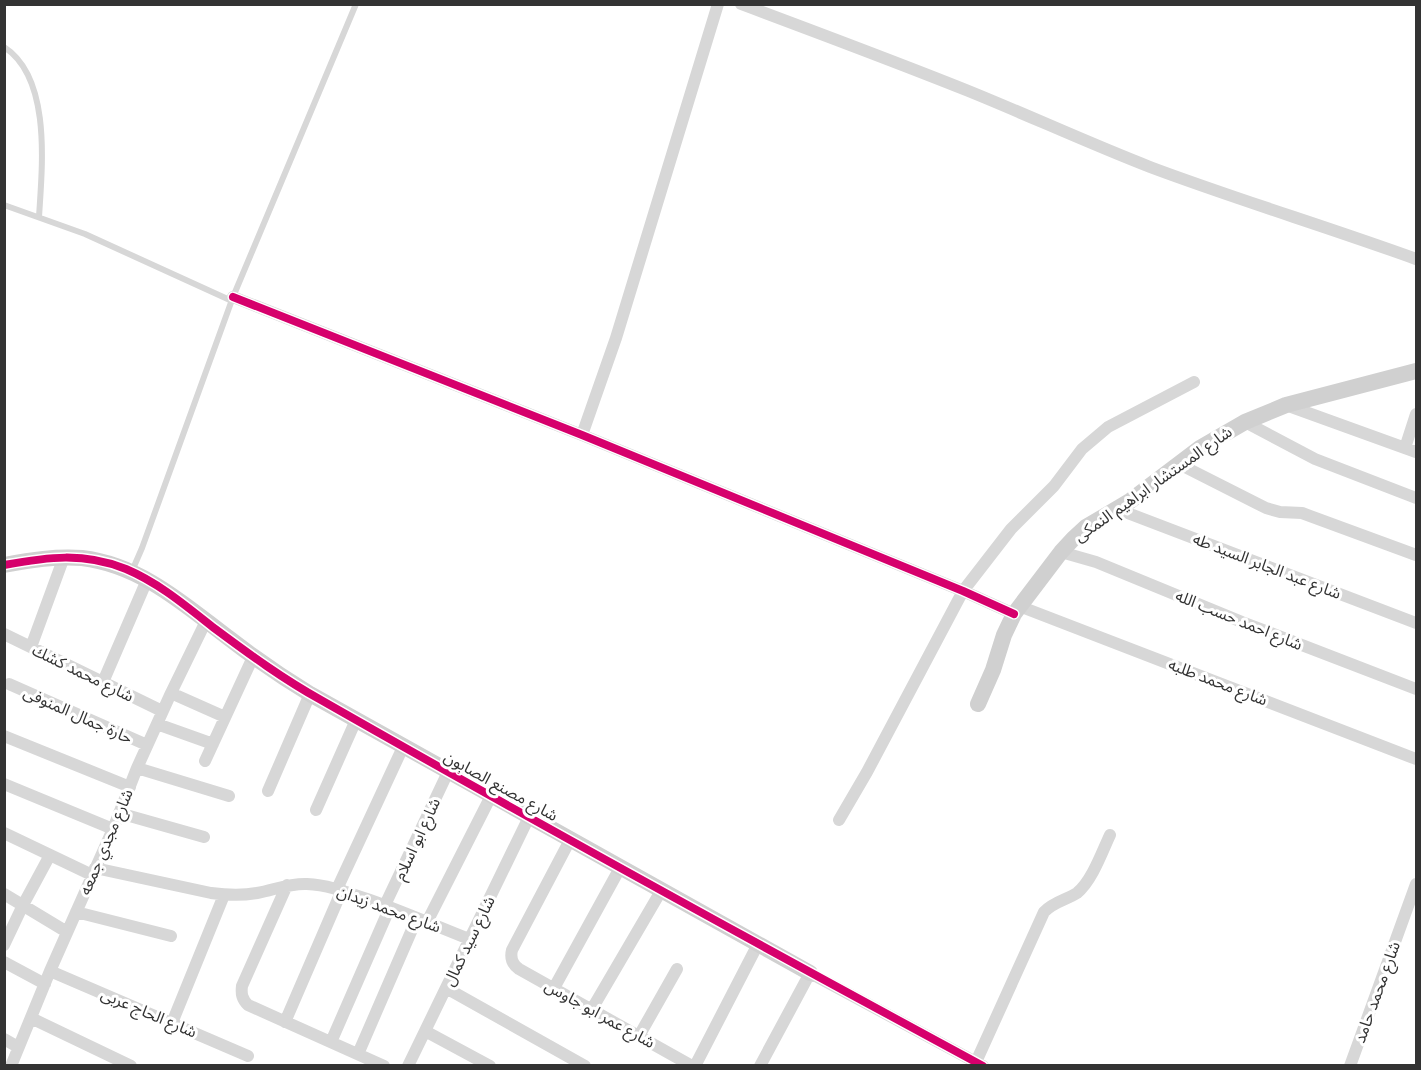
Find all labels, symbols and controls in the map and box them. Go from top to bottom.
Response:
street label: شارع المستشار ابراهيم النمكى [1070,422,1237,548]
street label: شارع عبد الجابر السيد طه [1189,529,1344,606]
street label: شارع احمد حسب الله [1172,586,1305,657]
street label: شارع محمد كشك [28,640,137,708]
street label: شارع محمد طلبه [1165,654,1270,712]
street label: حارة جمال المنوفى [20,682,135,748]
street label: شارع مصنع الصابون [439,747,561,828]
street label: شارع مجدي جمعه [75,786,140,899]
street label: شارع ابو اسلام [390,795,447,884]
street label: شارع محمد زيدان [334,881,443,939]
street label: شارع سيد كمال [439,893,502,990]
street label: شارع محمد حامد [1350,939,1407,1046]
street label: شارع عمر ابو جاوس [540,976,658,1055]
street label: شارع الحاج عربى [97,984,200,1044]

